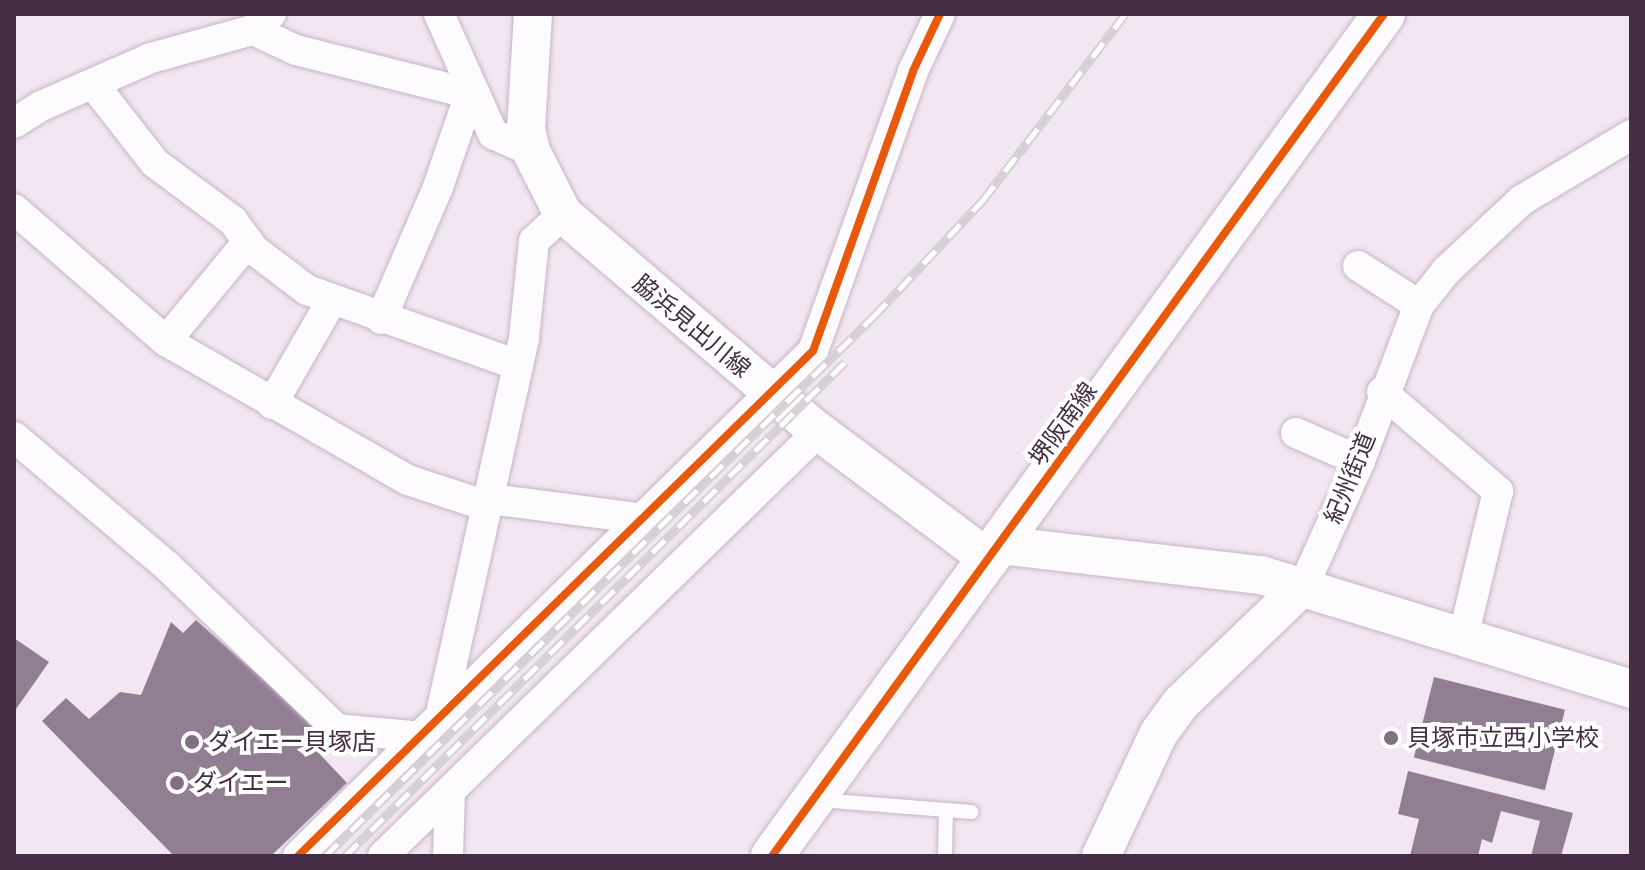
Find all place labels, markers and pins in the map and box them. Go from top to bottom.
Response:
place label: 貝塚市立西小学校 [1407,724,1599,752]
place label: ダイエー貝塚店 [208,728,376,756]
marker: 貝塚市立西小学校 [1382,729,1400,747]
marker: ダイエー貝塚店 [183,733,201,751]
place label: ダイエー [193,769,289,797]
marker: ダイエー [168,774,186,792]

